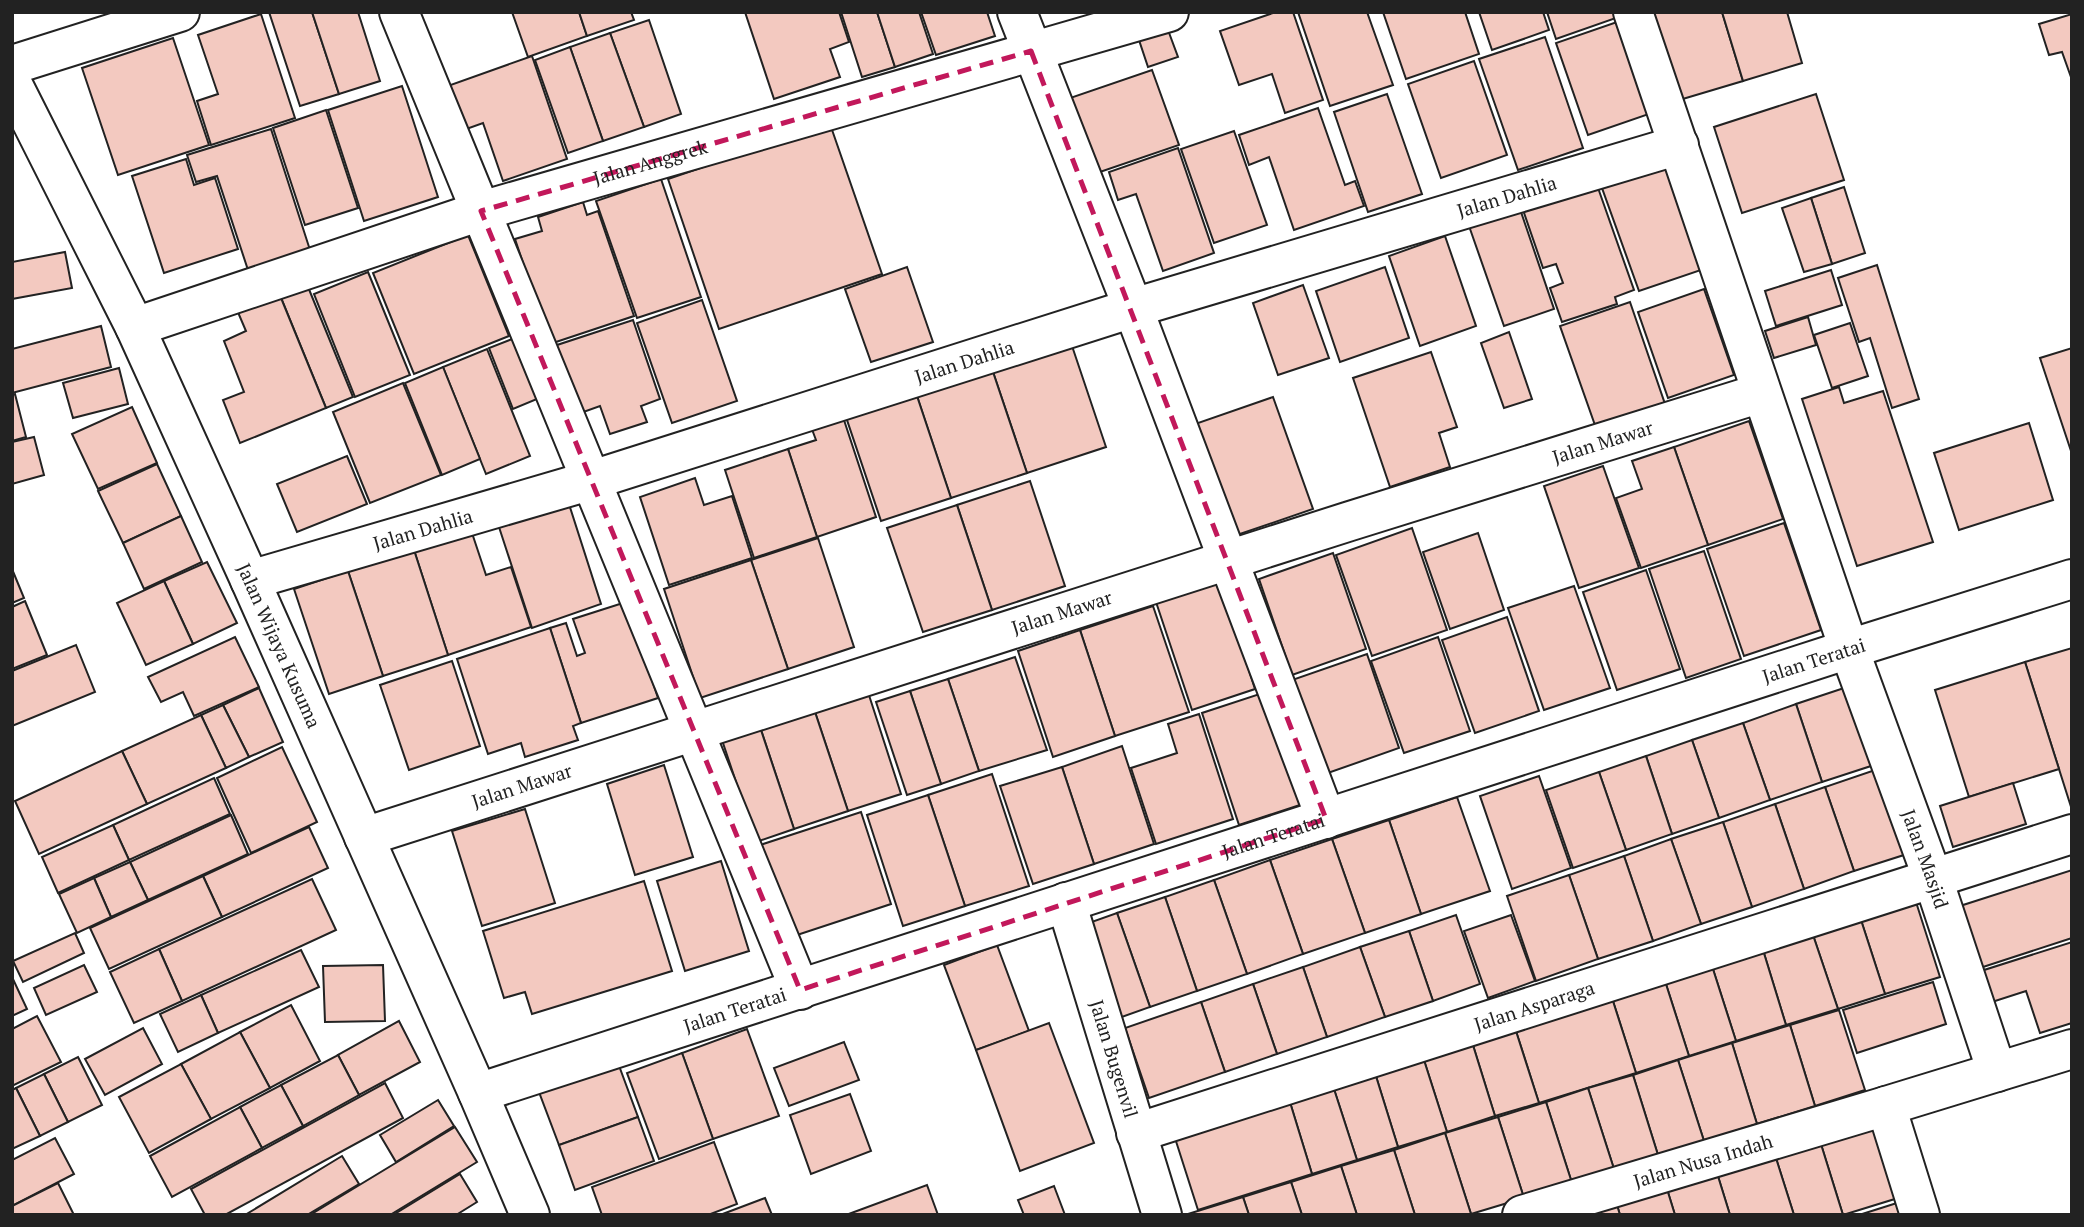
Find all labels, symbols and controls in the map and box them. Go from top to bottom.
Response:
street label: Jalan Anggrek [590,133,710,190]
street label: Jalan Dahlia [1454,169,1560,223]
street label: Jalan Dahlia [911,334,1017,389]
street label: Jalan Mawar [1549,414,1657,469]
street label: Jalan Dahlia [370,502,476,555]
street label: Jalan Wijaya Kusuma [232,559,327,732]
street label: Jalan Mawar [1008,584,1116,640]
street label: Jalan Teratai [1759,632,1868,688]
street label: Jalan Mawar [468,757,576,813]
street label: Jalan Masjid [1897,806,1955,912]
street label: Jalan Teratai [1219,807,1328,863]
street label: Jalan Asparaga [1471,974,1598,1036]
street label: Jalan Teratai [680,981,789,1038]
street label: Jalan Bugenvil [1085,997,1144,1121]
street label: Jalan Nusa Indah [1630,1128,1775,1193]

